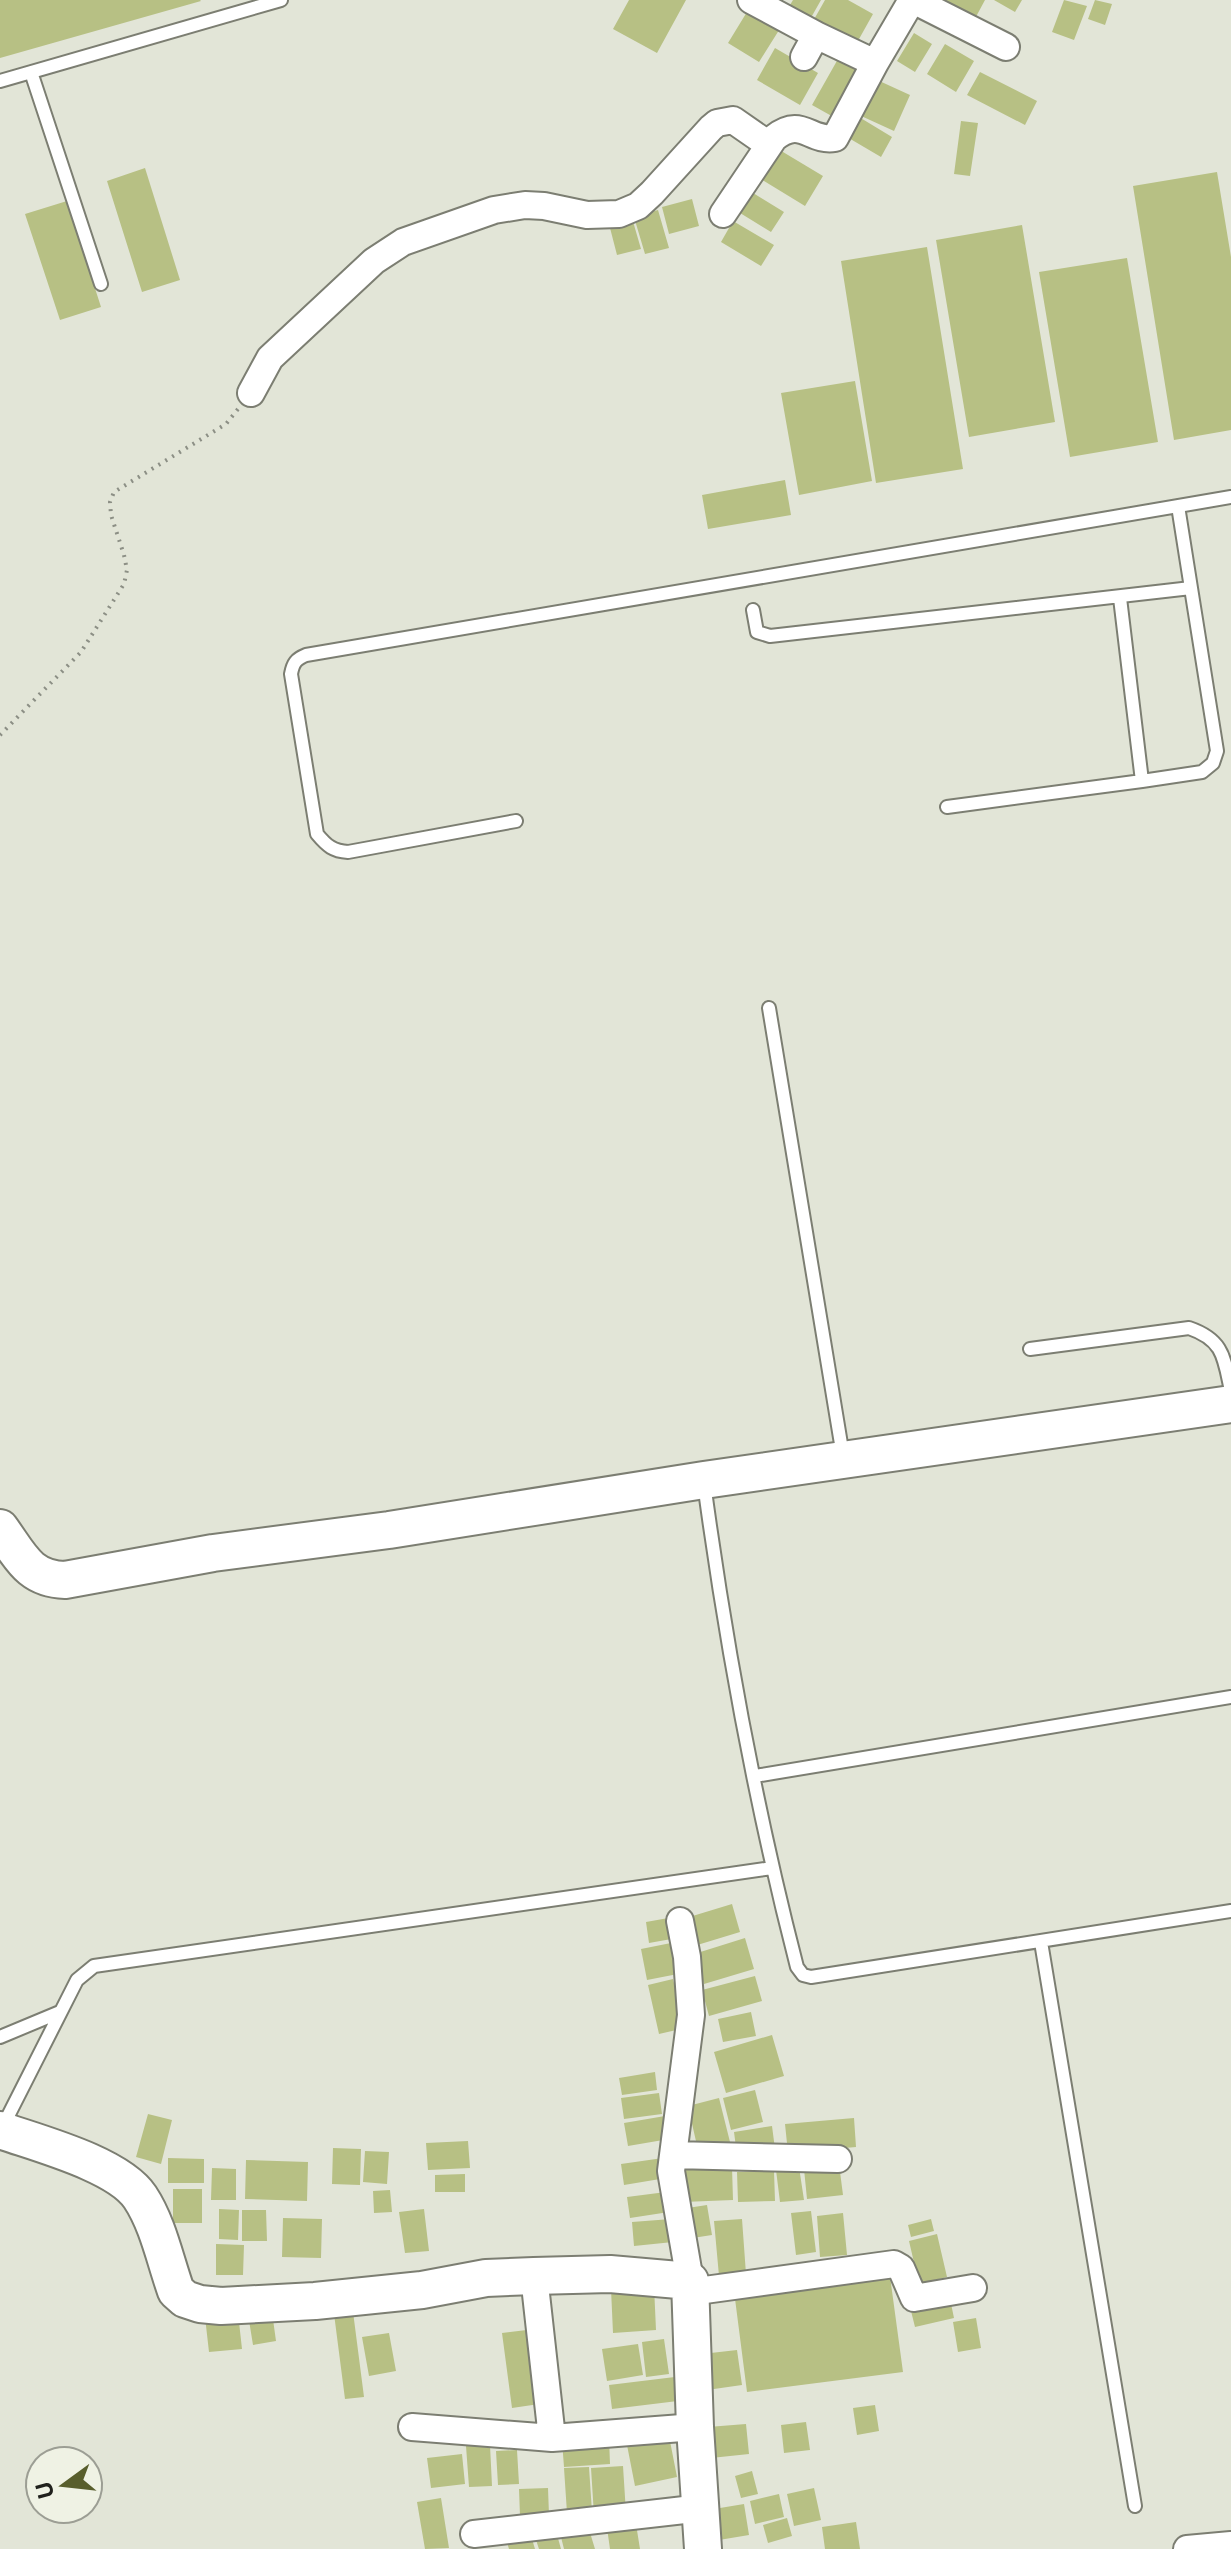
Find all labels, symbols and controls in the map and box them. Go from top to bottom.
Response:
north arrow [24,2445,104,2525]
text: U [30,2479,59,2501]

